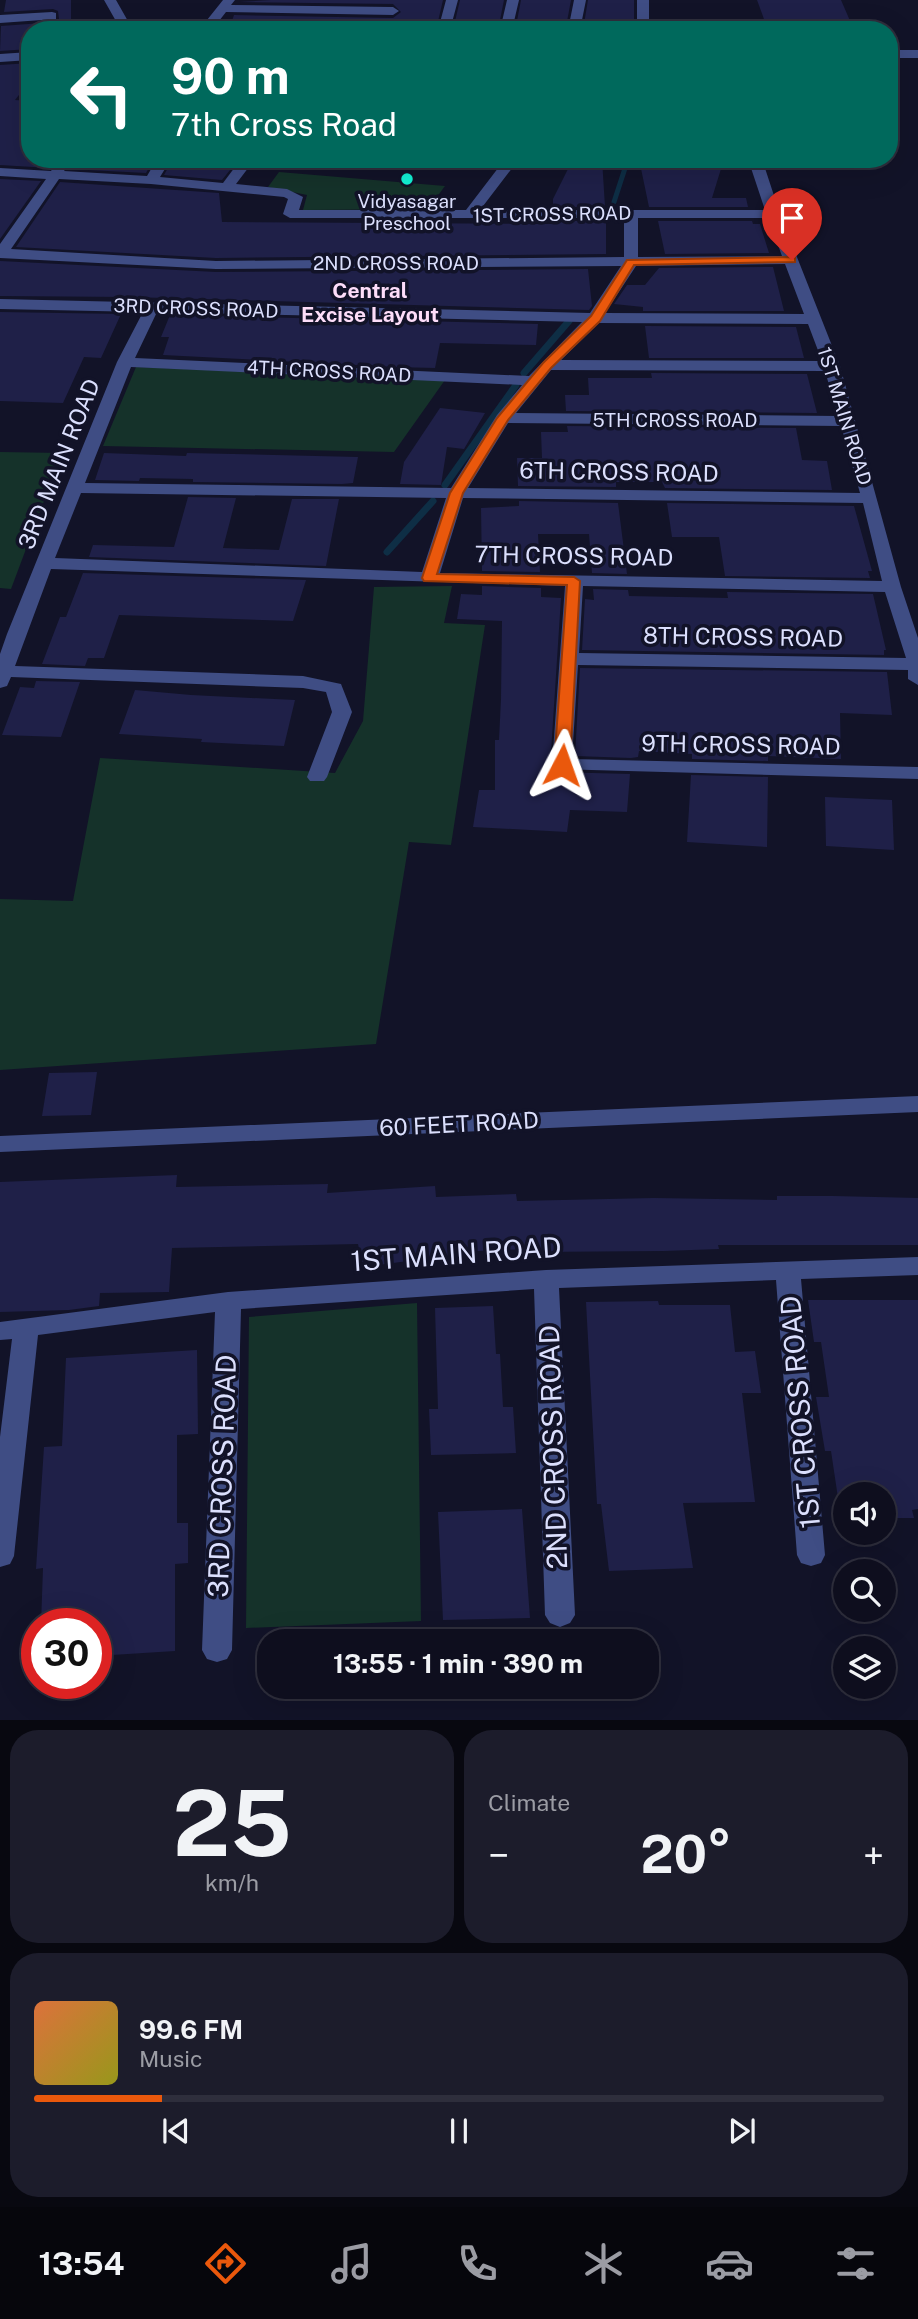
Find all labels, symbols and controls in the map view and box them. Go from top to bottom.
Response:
text: 90 m [171,47,290,105]
icon: left [56,49,147,140]
text: 7th Cross Road [171,106,397,143]
marker: Vidyasagar Preschool [399,171,415,187]
pin [762,188,822,260]
place label: Vidyasagar Preschool [358,190,456,234]
icon: arrive [773,199,811,237]
street label: 1ST CROSS ROAD [473,202,631,226]
street label: 2ND CROSS ROAD [313,252,479,274]
district label: Central Excise Layout [301,278,439,327]
street label: 3RD CROSS ROAD [113,294,279,322]
street label: 1ST MAIN ROAD [814,344,876,488]
street label: 4TH CROSS ROAD [246,356,412,386]
street label: 3RD MAIN ROAD [12,375,105,553]
street label: 5TH CROSS ROAD [592,409,758,431]
street label: 6TH CROSS ROAD [519,456,719,487]
street label: 7TH CROSS ROAD [474,540,674,571]
street label: 8TH CROSS ROAD [643,621,843,652]
position arrow [525,728,599,802]
street label: 9TH CROSS ROAD [641,729,841,760]
street label: 60 FEET ROAD [379,1106,539,1141]
street label: 1ST MAIN ROAD [349,1230,562,1277]
street label: 1ST CROSS ROAD [773,1294,826,1530]
street label: 2ND CROSS ROAD [532,1324,573,1570]
street label: 3RD CROSS ROAD [201,1354,242,1598]
map controls [833,1482,896,1699]
button: sound [833,1482,896,1545]
button: search [833,1559,896,1622]
speed limit sign: 30 [21,1608,112,1699]
button: layers [833,1636,896,1699]
text: 13:55 · 1 min · 390 m [333,1648,583,1679]
text: 25 [172,1770,292,1876]
text: Climate [488,1789,570,1816]
text: 20° [640,1824,732,1885]
text: − [488,1833,509,1878]
text: + [863,1833,884,1878]
text: km/h [205,1869,259,1896]
text: 99.6 FM [139,2014,243,2045]
text: Music [139,2045,203,2072]
icon: previous [157,2112,195,2150]
icon: pause [440,2112,478,2150]
icon: next [723,2112,761,2150]
icon: directions [201,2239,250,2288]
icon: music [327,2239,376,2288]
icon: phone [453,2239,502,2288]
icon: climate [579,2239,628,2288]
icon: car [705,2239,754,2288]
icon: filters [831,2239,880,2288]
text: 13:54 [38,2245,125,2282]

